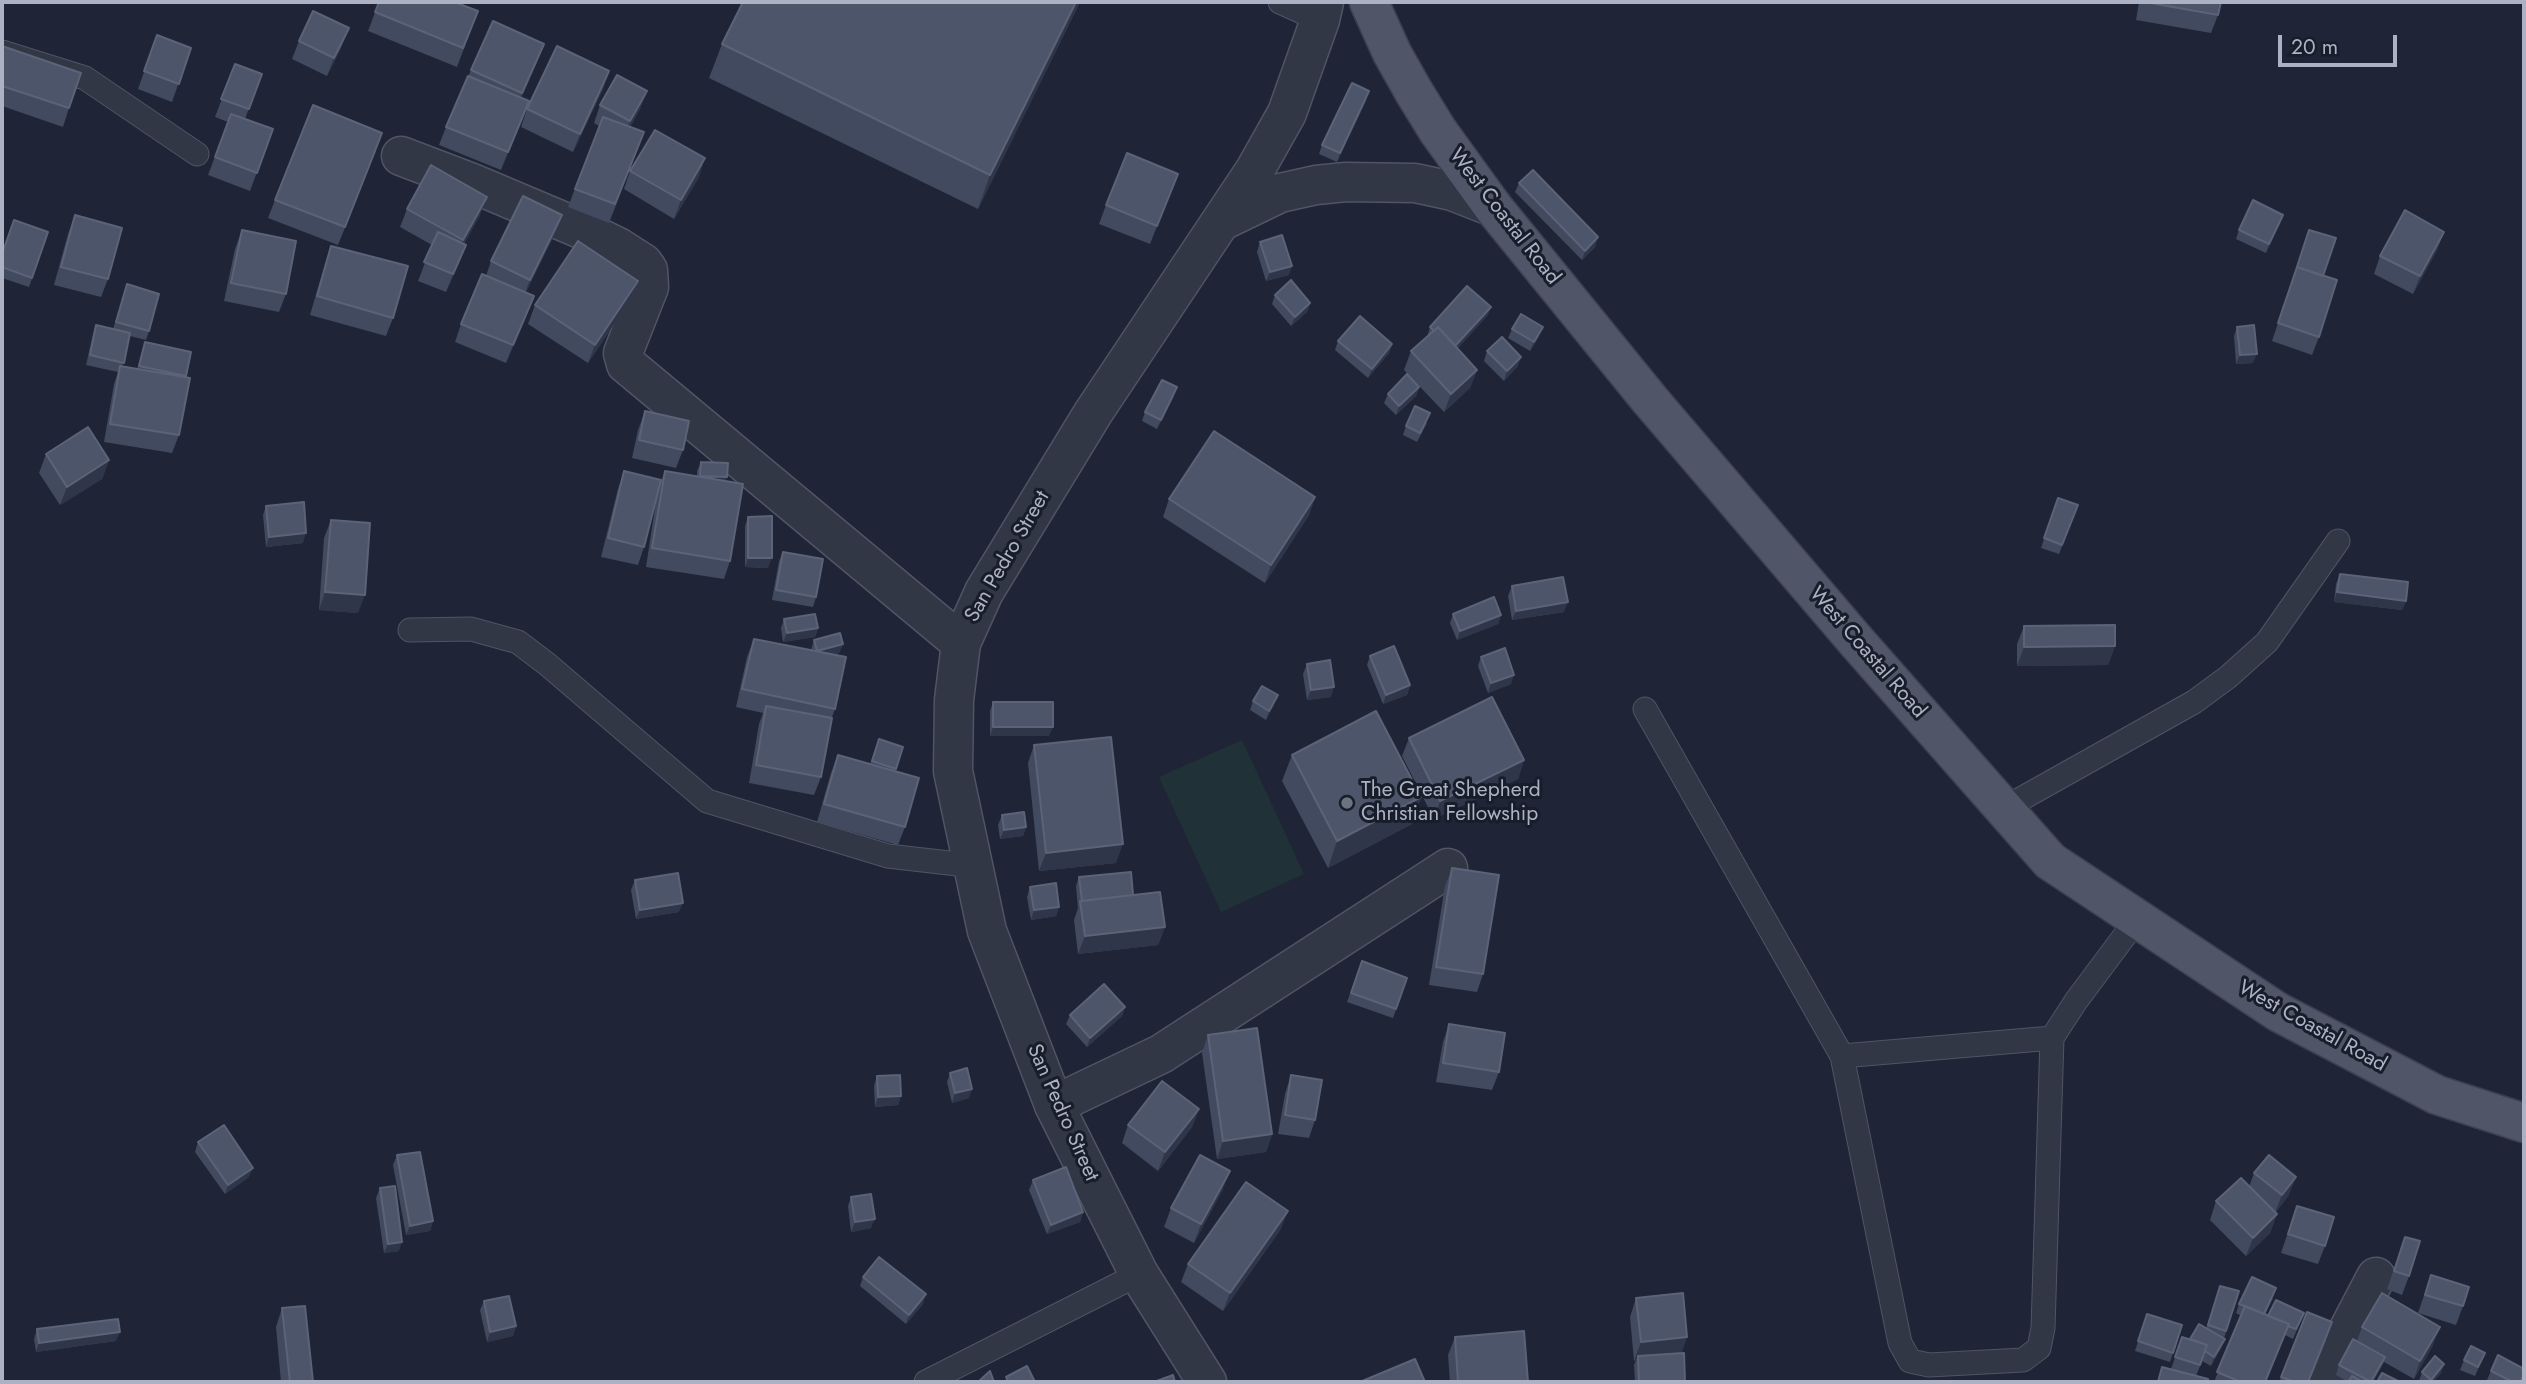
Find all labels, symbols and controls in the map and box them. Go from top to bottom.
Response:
scale bar [2281,21,2400,65]
text: 20 m [2291,32,2338,62]
street label: West Coastal Road [1443,144,1565,290]
street label: San Pedro Street [960,487,1056,627]
street label: West Coastal Road [1803,582,1931,724]
place label: The Great Shepherd Christian Fellowship [1361,778,1541,828]
marker: The Great Shepherd Christian Fellowship [1339,795,1355,811]
street label: West Coastal Road [2233,976,2391,1078]
street label: San Pedro Street [1021,1041,1103,1185]

